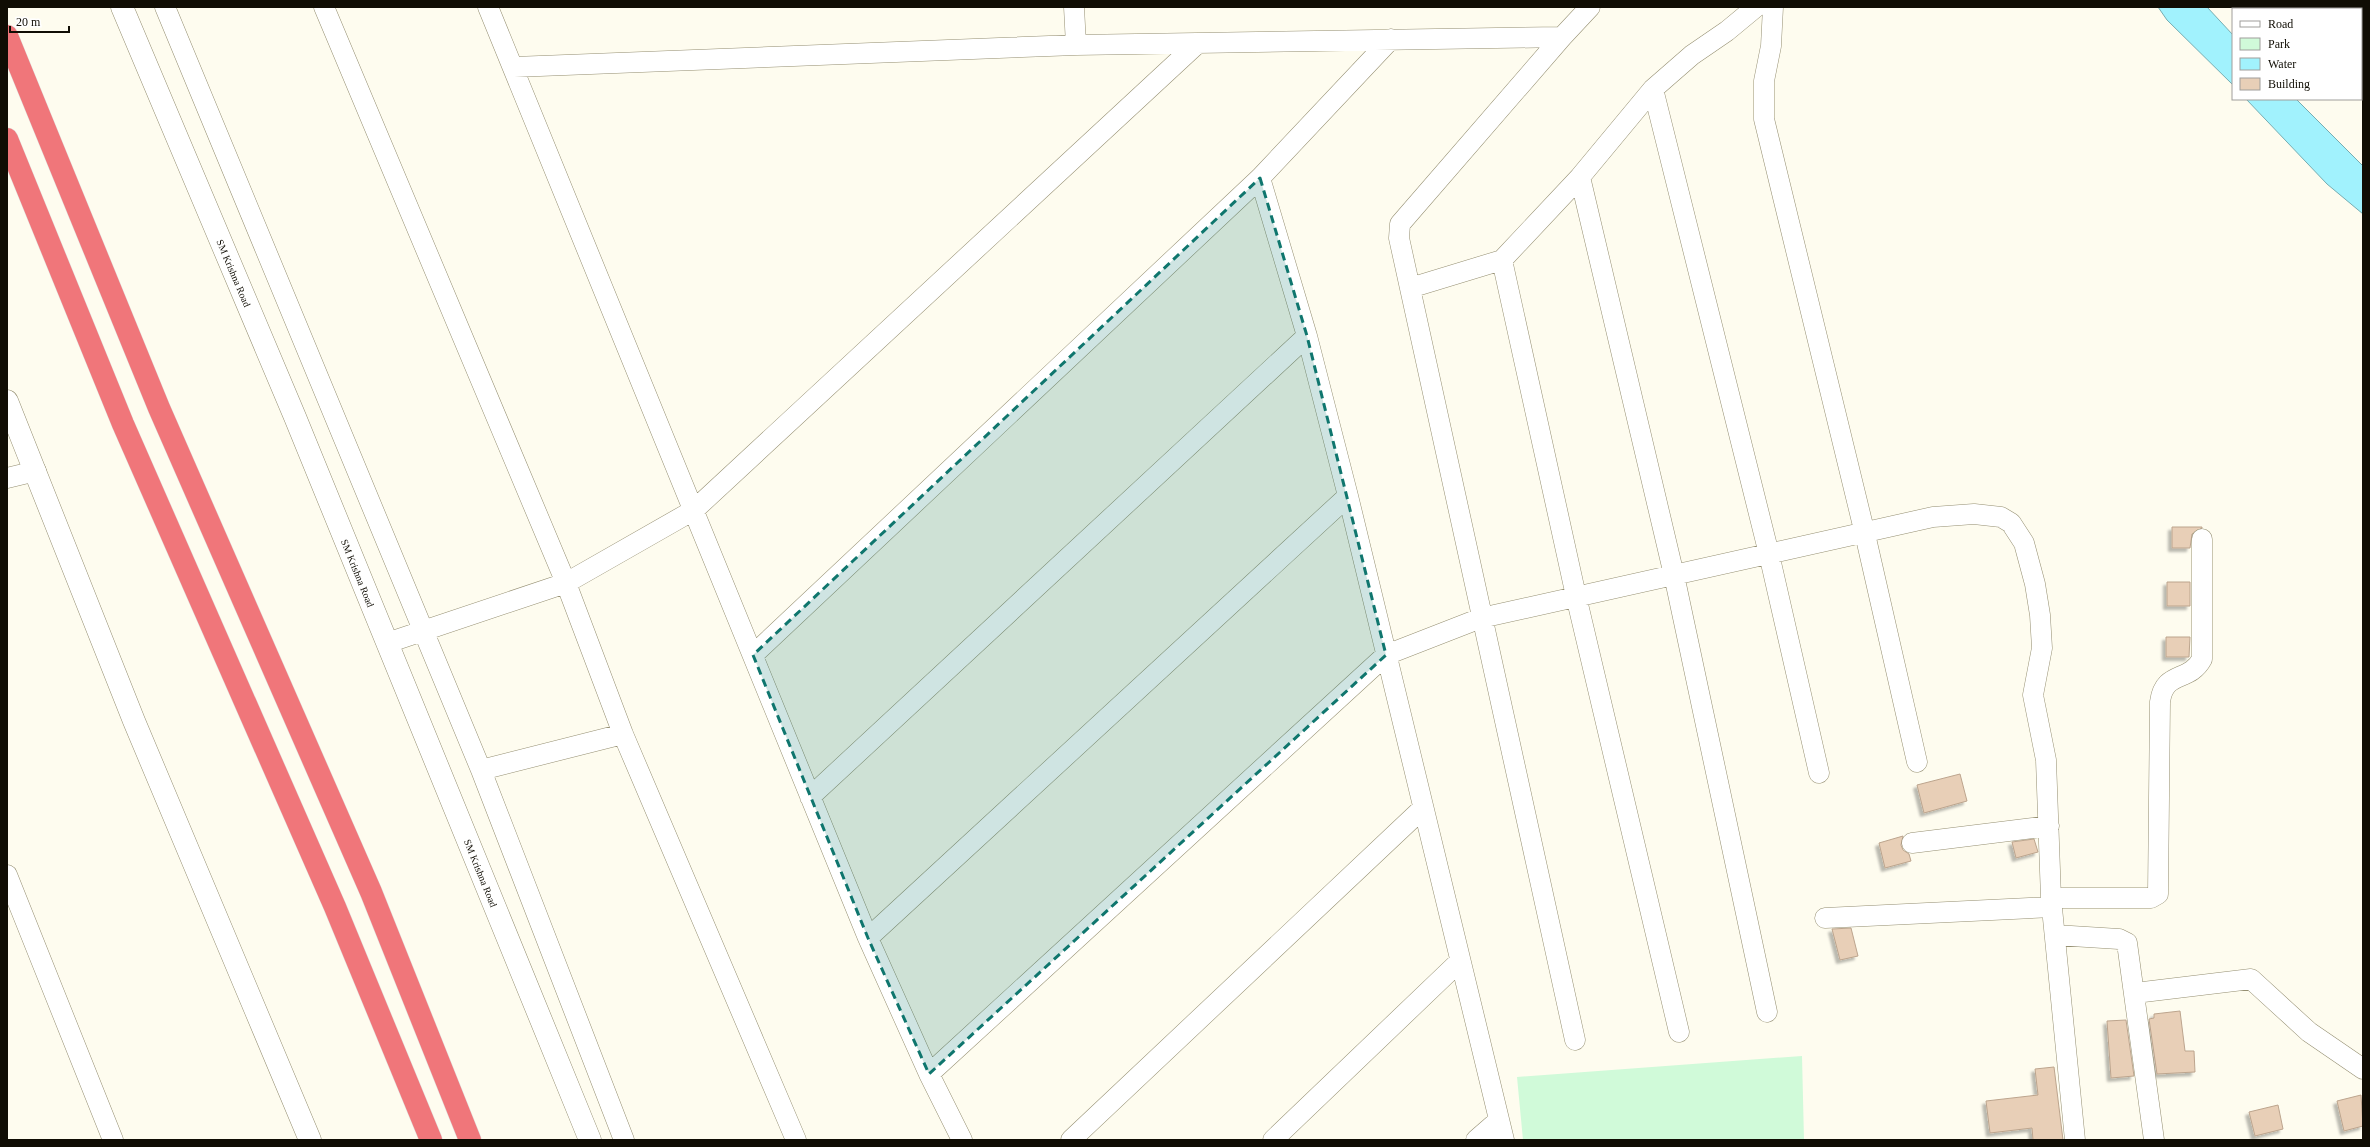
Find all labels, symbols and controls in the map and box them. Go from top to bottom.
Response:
scale bar [10,8,69,34]
legend [2232,8,2362,100]
text: 20 m [16,15,41,29]
text: Road [2268,17,2293,31]
text: Park [2268,37,2290,51]
text: Water [2268,57,2296,71]
text: Building [2268,77,2310,91]
street label: SM Krishna Road [214,238,253,309]
street label: SM Krishna Road [339,538,376,609]
street label: SM Krishna Road [462,838,499,909]

